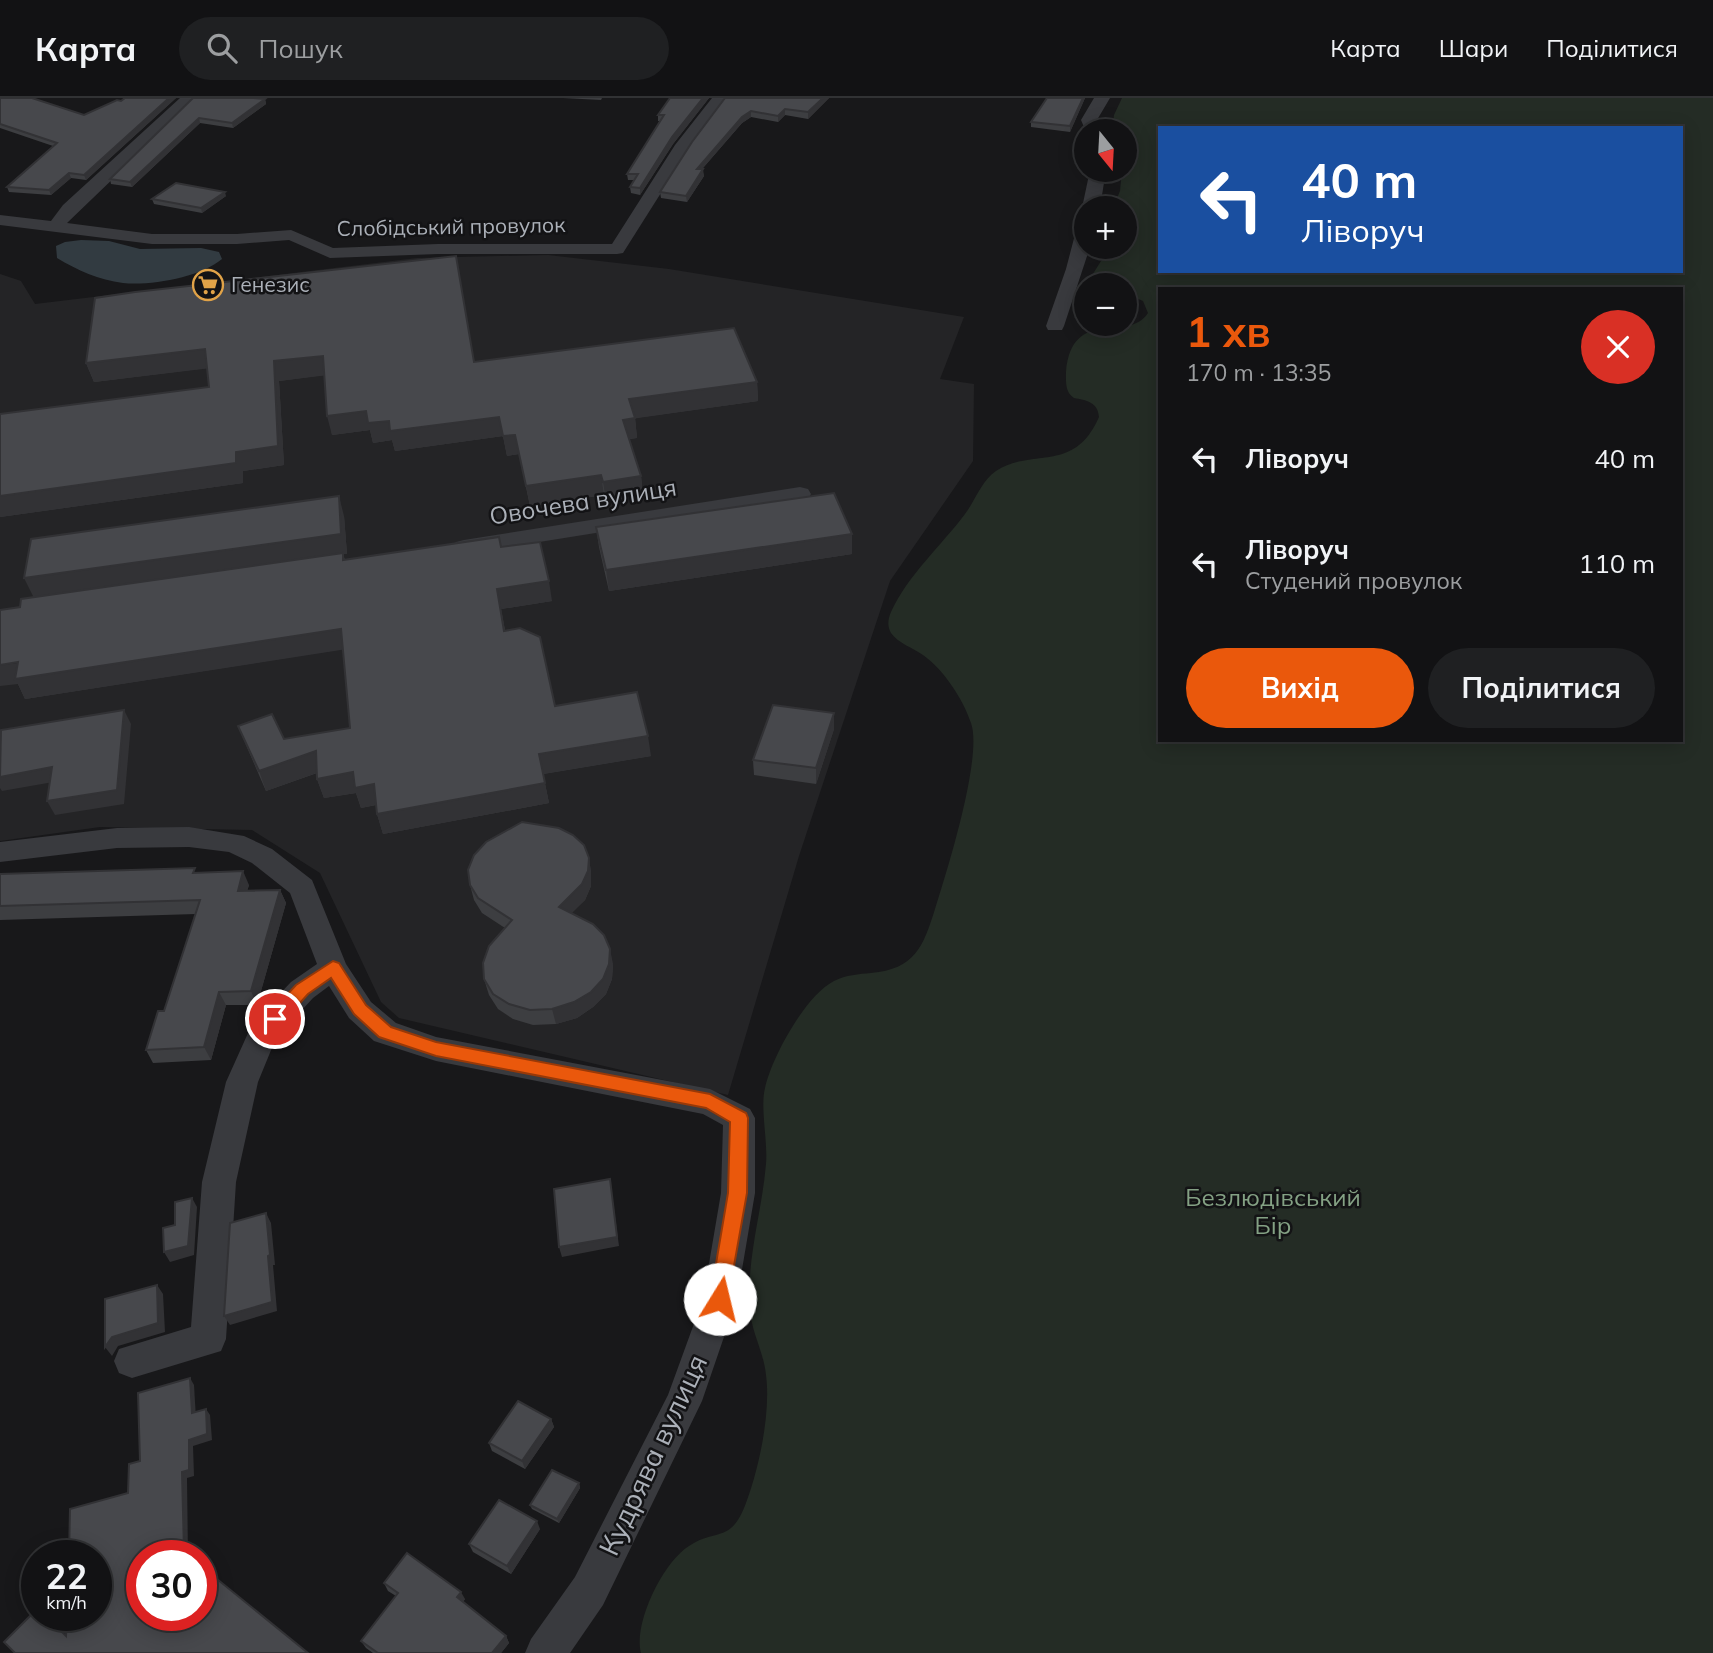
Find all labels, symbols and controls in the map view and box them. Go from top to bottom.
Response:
search box [179,17,669,80]
text: Карта [35,28,137,69]
icon: search [203,29,241,67]
text: Пошук [259,32,343,65]
text: Карта [1330,33,1401,63]
text: Шари [1439,33,1508,63]
text: Поділитися [1546,33,1678,63]
north arrow [1074,119,1138,182]
map controls [1074,119,1137,336]
text: 40 m [1301,149,1417,210]
icon: left [1186,154,1277,245]
button: + [1074,196,1137,259]
text: Ліворуч [1301,210,1424,250]
street label: Слобідський провулок [336,211,566,241]
supermarket icon: Генезис [191,268,225,302]
place label: Генезис [231,271,310,297]
button: − [1074,273,1137,336]
text: 1 хв [1186,305,1271,358]
button: close [1581,310,1655,384]
text: 170 m · 13:35 [1186,358,1331,387]
icon: left [1186,440,1224,478]
text: Ліворуч [1245,442,1349,475]
text: 40 m [1594,442,1655,475]
street label: Овочева вулиця [487,471,678,531]
text: Ліворуч [1245,533,1349,566]
icon: left [1186,545,1224,583]
text: 110 m [1579,547,1655,580]
text: Студений провулок [1245,566,1462,595]
button: Вихід [1186,648,1414,728]
button: Поділитися [1428,648,1655,728]
pin [245,989,305,1049]
icon: arrive [256,1000,294,1038]
park label: Безлюдівський Бір [1185,1182,1361,1240]
position arrow [683,1262,757,1336]
street label: Кудрява вулиця [591,1349,714,1561]
speed limit sign: 30 [126,1540,217,1631]
text: 22 [45,1554,88,1598]
text: km/h [46,1591,87,1614]

